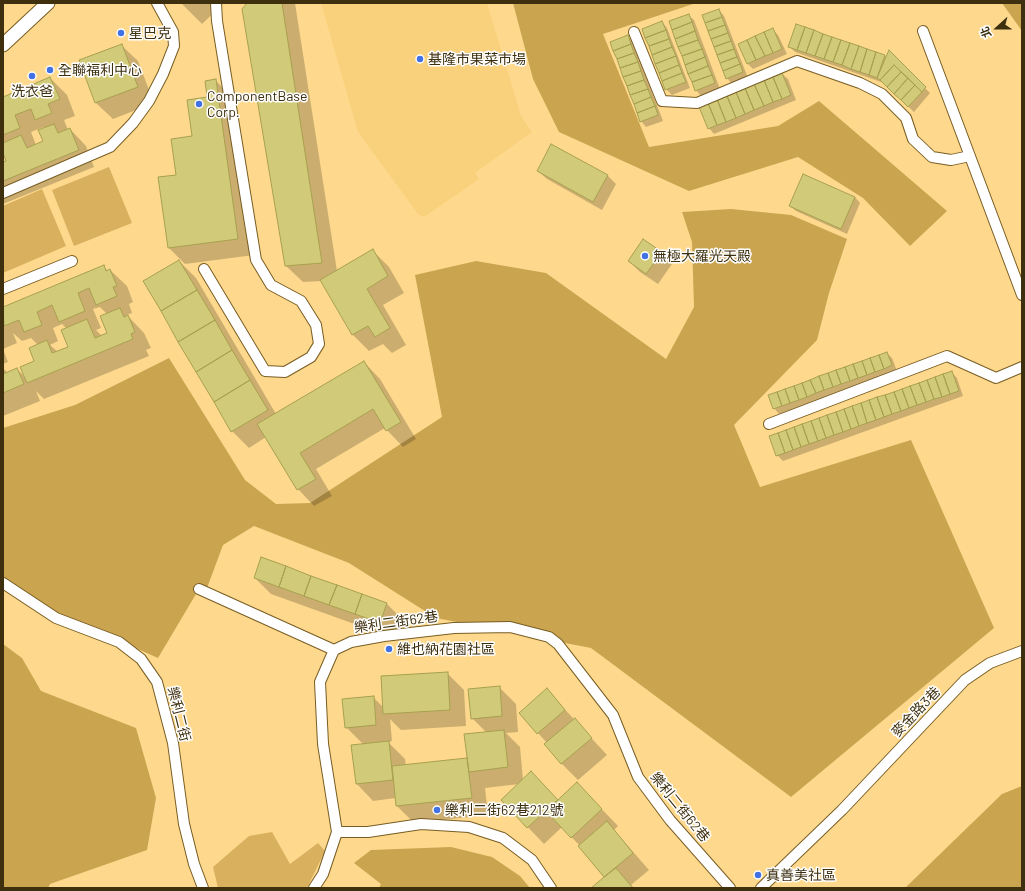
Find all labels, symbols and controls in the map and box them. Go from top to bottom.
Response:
north arrow [977,8,1017,48]
place label: 星巴克 [129,25,171,41]
text: 北 [977,25,993,40]
marker: 星巴克 [116,28,126,38]
place label: 基隆市果菜市場 [428,51,526,67]
marker: 基隆市果菜市場 [415,54,425,64]
place label: 全聯福利中心 [58,62,142,78]
marker: 全聯福利中心 [45,65,55,75]
marker: 洗衣爸 [27,71,37,81]
place label: 洗衣爸 [11,83,53,99]
place label: ComponentBase Corp. [207,88,308,120]
marker: ComponentBase Corp. [194,99,204,109]
place label: 無極大羅光天殿 [653,248,751,264]
marker: 無極大羅光天殿 [640,251,650,261]
street label: 樂利二街62巷 [353,608,439,636]
place label: 維也納花園社區 [397,641,495,657]
marker: 維也納花園社區 [384,644,394,654]
street label: 麥金路3巷 [888,683,944,741]
street label: 樂利二街 [164,685,194,743]
street label: 樂利二街62巷 [647,769,713,845]
place label: 樂利二街62巷212號 [445,802,563,818]
marker: 樂利二街62巷212號 [432,805,442,815]
place label: 真善美社區 [766,867,836,883]
marker: 真善美社區 [753,870,763,880]

